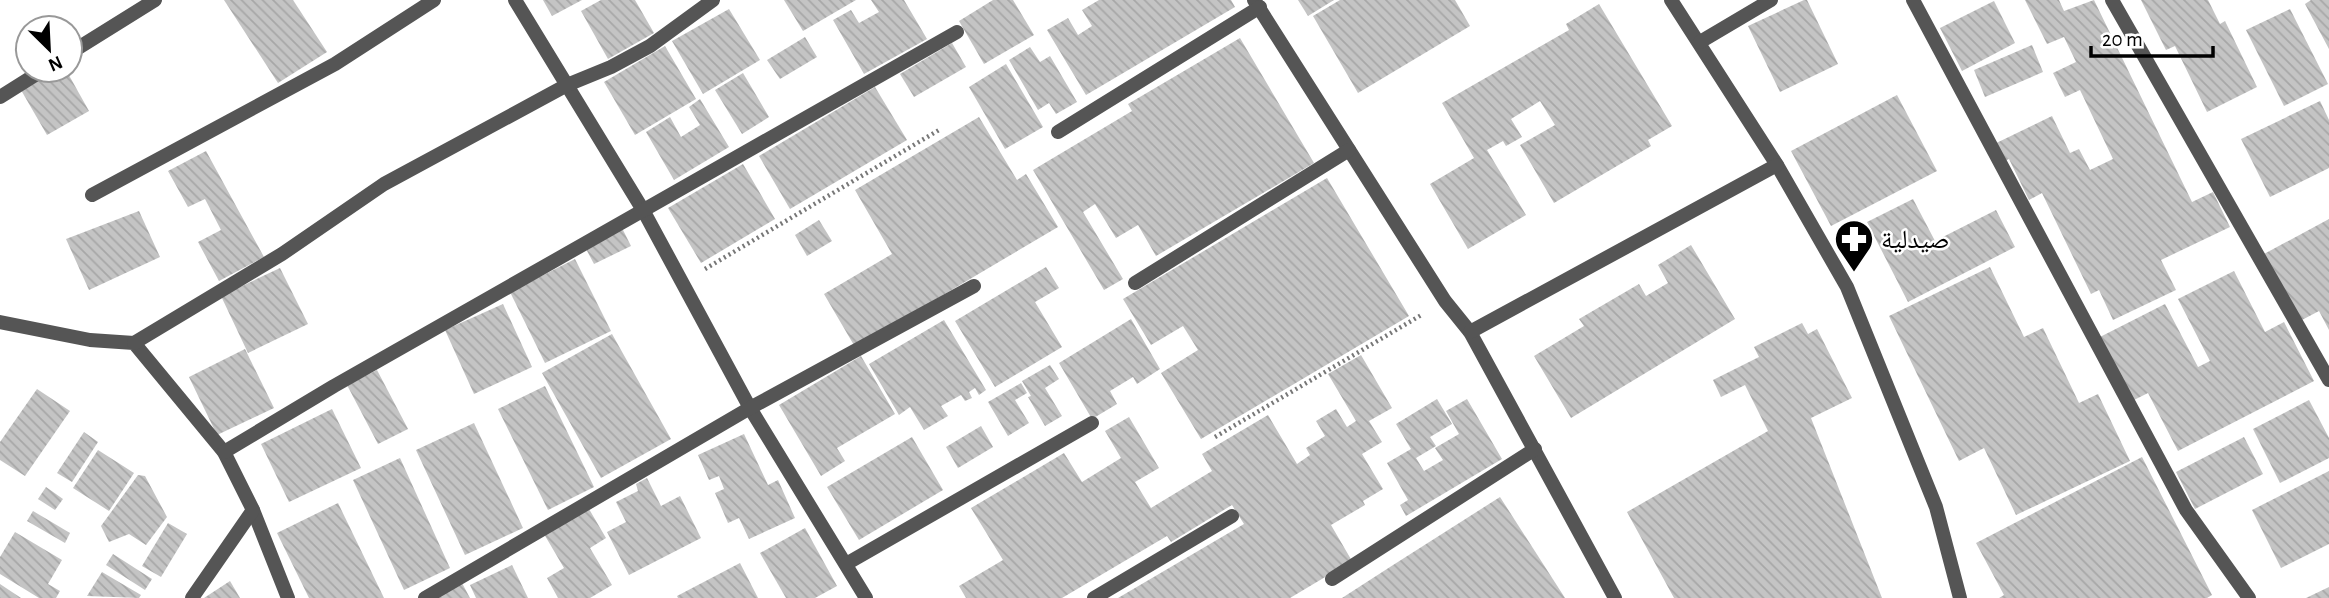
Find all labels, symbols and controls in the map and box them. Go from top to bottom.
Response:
north arrow [14,14,84,84]
scale bar [2091,14,2214,58]
text: 20 m [2102,29,2143,50]
text: N [45,52,65,75]
pharmacy icon: صيدلية [1833,218,1875,273]
place label: صيدلية [1881,227,1950,253]

